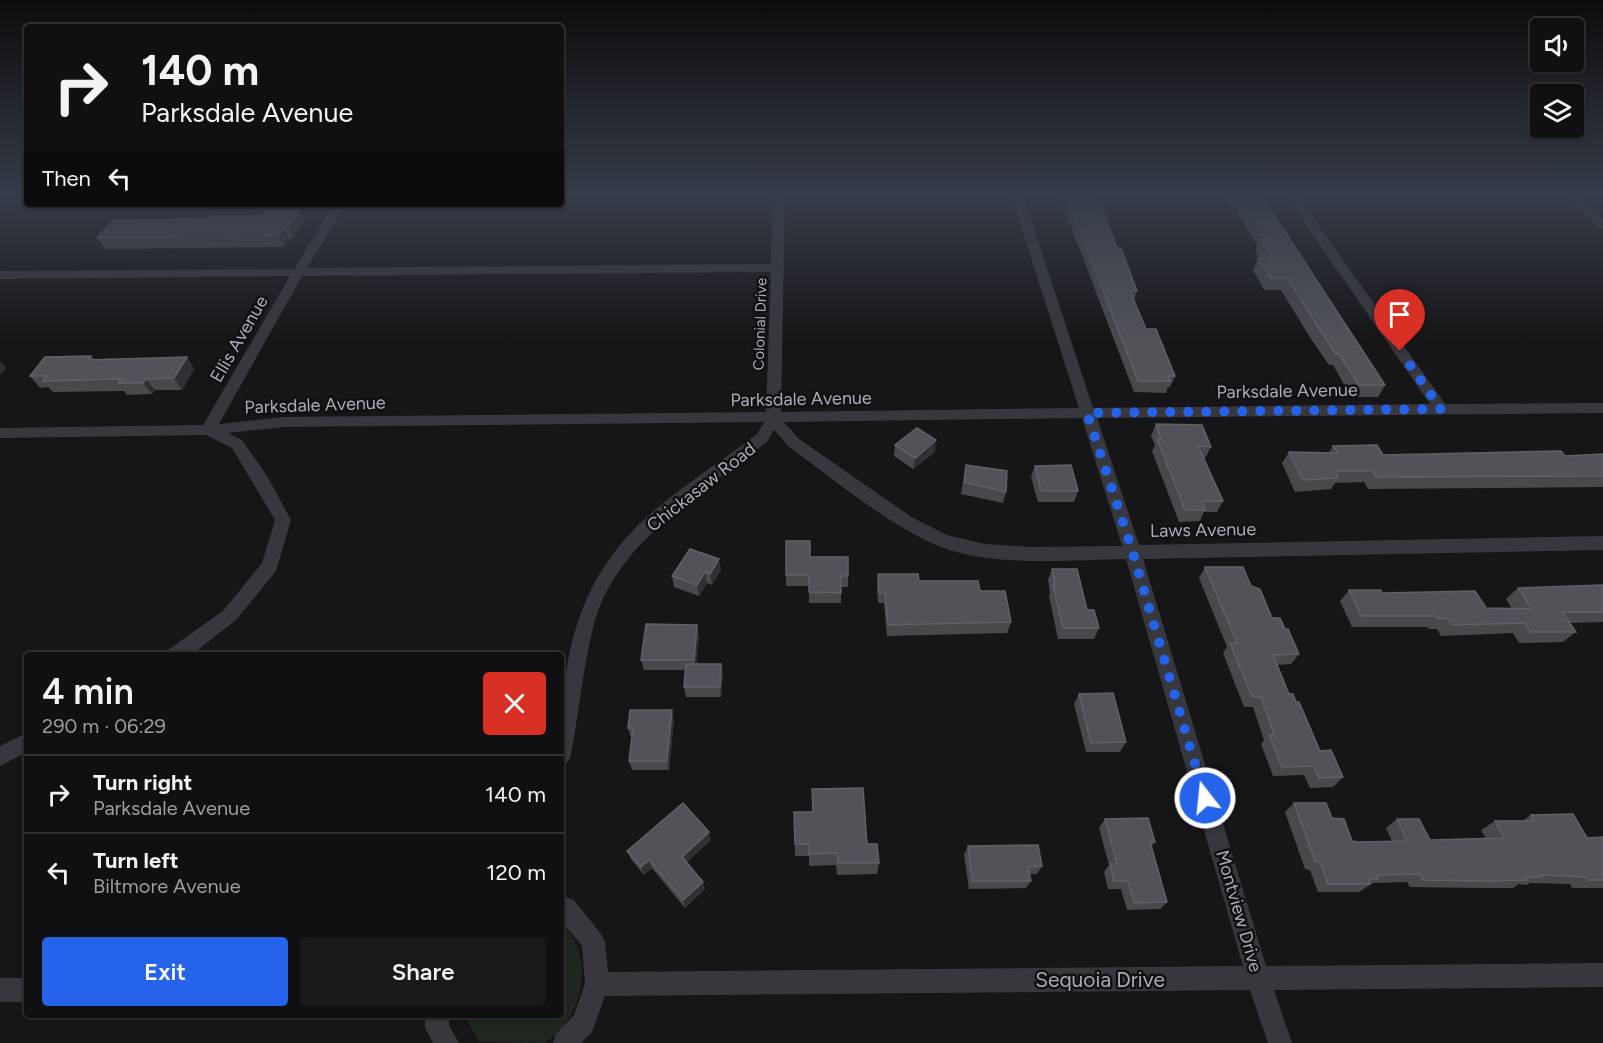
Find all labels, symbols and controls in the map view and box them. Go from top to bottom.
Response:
map controls [1530,18,1584,138]
button: sound [1530,18,1584,72]
text: 140 m [141,45,259,96]
icon: right [42,48,120,126]
button: layers [1530,84,1584,138]
text: Parksdale Avenue [141,96,353,129]
icon: left [103,162,136,195]
text: Then [42,165,91,192]
street label: Colonial Drive [749,277,771,371]
pin [1374,289,1425,351]
street label: Ellis Avenue [205,292,273,386]
icon: arrive [1383,298,1416,331]
street label: Parksdale Avenue [1216,379,1358,403]
street label: Parksdale Avenue [730,387,872,411]
street label: Parksdale Avenue [244,392,386,418]
street label: Chickasaw Road [642,438,760,536]
street label: Laws Avenue [1150,518,1256,542]
text: 4 min [42,670,134,713]
button: close [483,672,546,735]
text: 290 m · 06:29 [42,714,166,738]
position arrow [1173,766,1237,830]
text: Turn right [93,769,192,796]
icon: right [42,778,75,811]
text: 140 m [485,781,546,808]
text: Parksdale Avenue [93,796,250,820]
text: Turn left [93,847,179,874]
street label: Montview Drive [1211,847,1267,975]
icon: left [42,856,75,889]
text: 120 m [486,859,546,886]
text: Biltmore Avenue [93,874,241,898]
button: Exit [42,937,288,1006]
button: Share [300,937,546,1006]
street label: Sequoia Drive [1035,967,1165,992]

